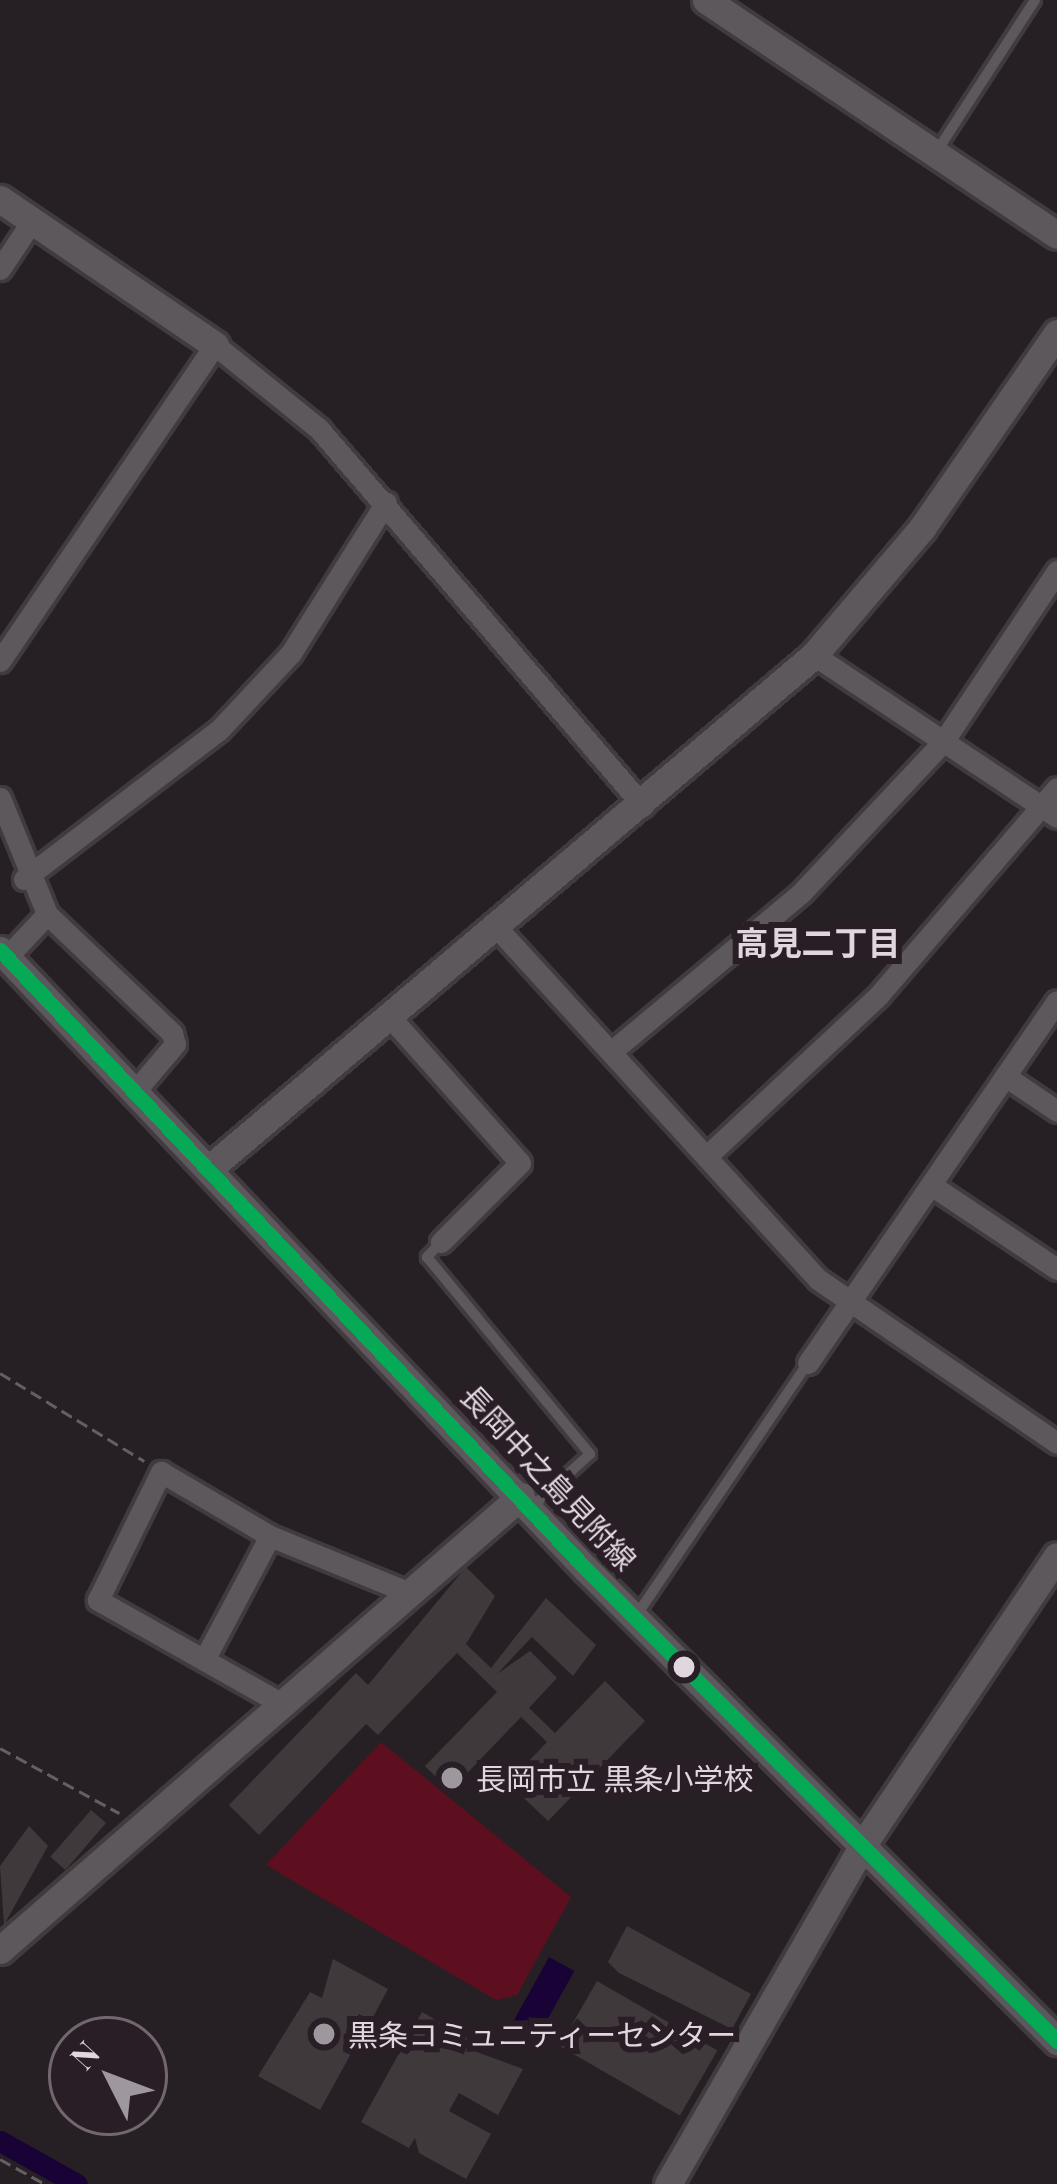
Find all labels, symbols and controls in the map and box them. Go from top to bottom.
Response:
district label: 高見二丁目 [736,922,900,962]
street label: 長岡中之島見附線 [454,1377,644,1577]
unlabelled marker [673,1656,695,1678]
place label: 長岡市立 黒条小学校 [476,1760,753,1796]
marker: 長岡市立 黒条小学校 [439,1765,465,1791]
north arrow [48,2016,168,2136]
place label: 黒条コミュニティーセンター [348,2016,738,2052]
marker: 黒条コミュニティーセンター [311,2021,337,2047]
text: N [59,2030,108,2077]

